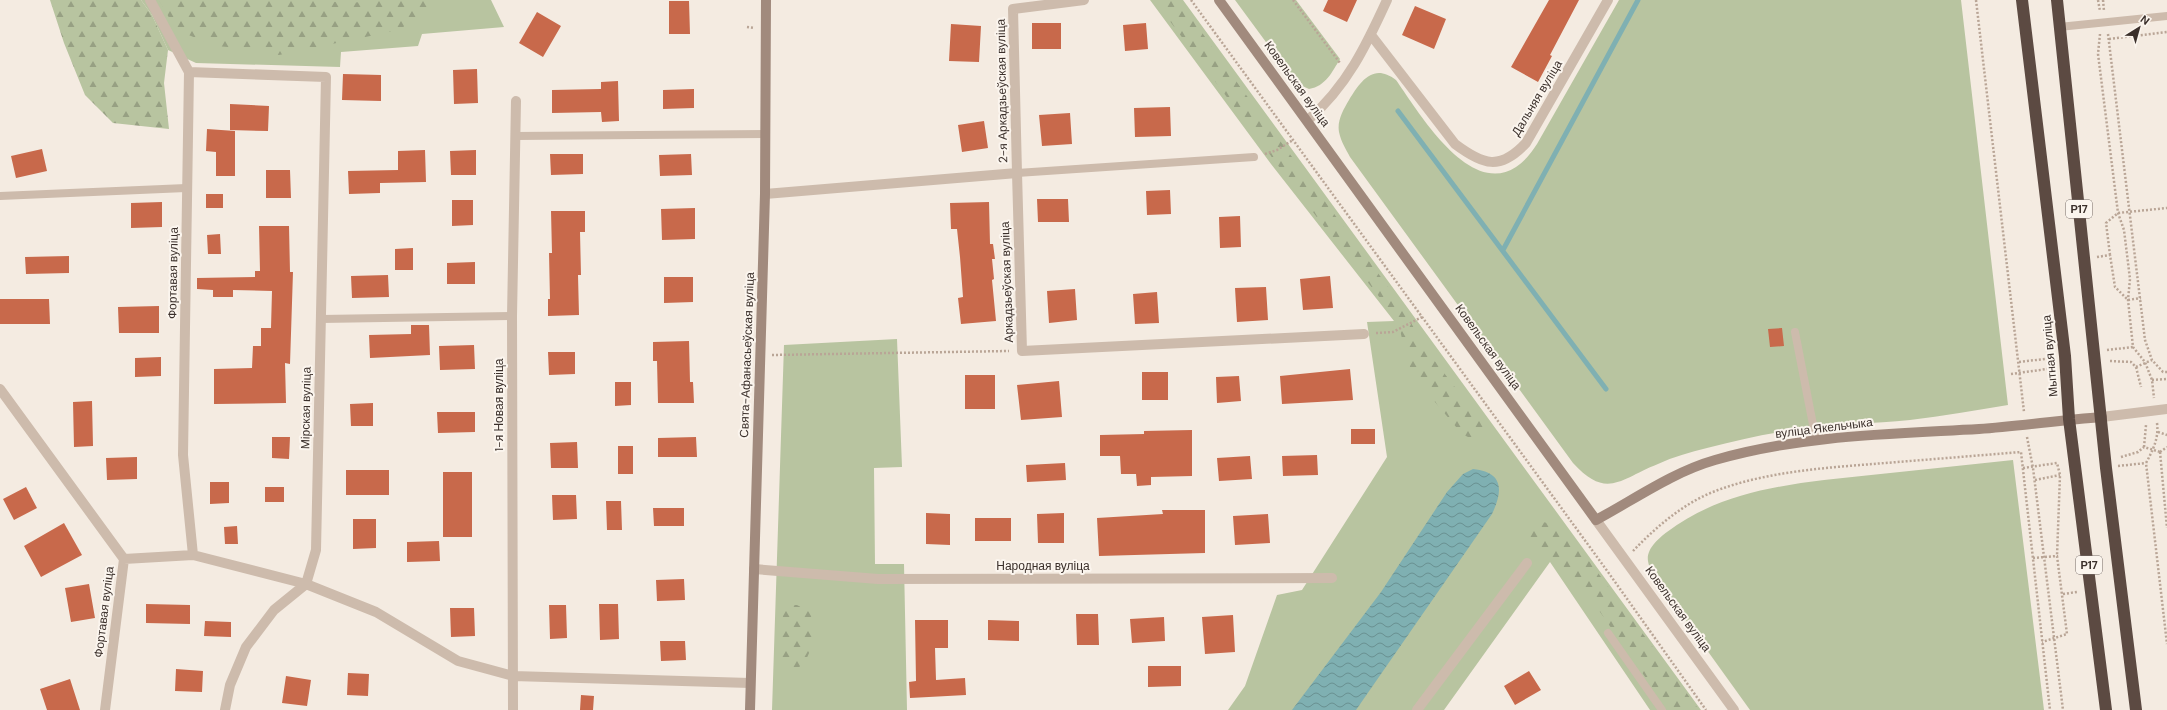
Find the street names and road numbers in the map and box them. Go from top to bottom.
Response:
street label: 2-я Аркадзьеўская вуліца [993,18,1011,163]
street label: Ковельская вуліца [1260,38,1334,130]
street label: Дальняя вуліца [1508,57,1566,139]
road number: Р17 [2066,200,2092,218]
street label: Аркадзьеўская вуліца [997,221,1017,343]
street label: Фортавая вуліца [164,227,182,319]
street label: Свята-Афанасьеўская вуліца [736,272,758,438]
street label: Ковельская вуліца [1451,301,1525,393]
street label: Мытная вуліца [2038,314,2062,398]
street label: 1-я Новая вуліца [491,358,507,451]
street label: Мірская вуліца [297,366,315,449]
street label: вуліца Якельчыка [1774,414,1874,442]
road number: Р17 [2076,556,2102,574]
street label: Народная вуліца [996,558,1090,574]
street label: Ковельская вуліца [1641,563,1715,655]
street label: Фортавая вуліца [90,565,118,659]

